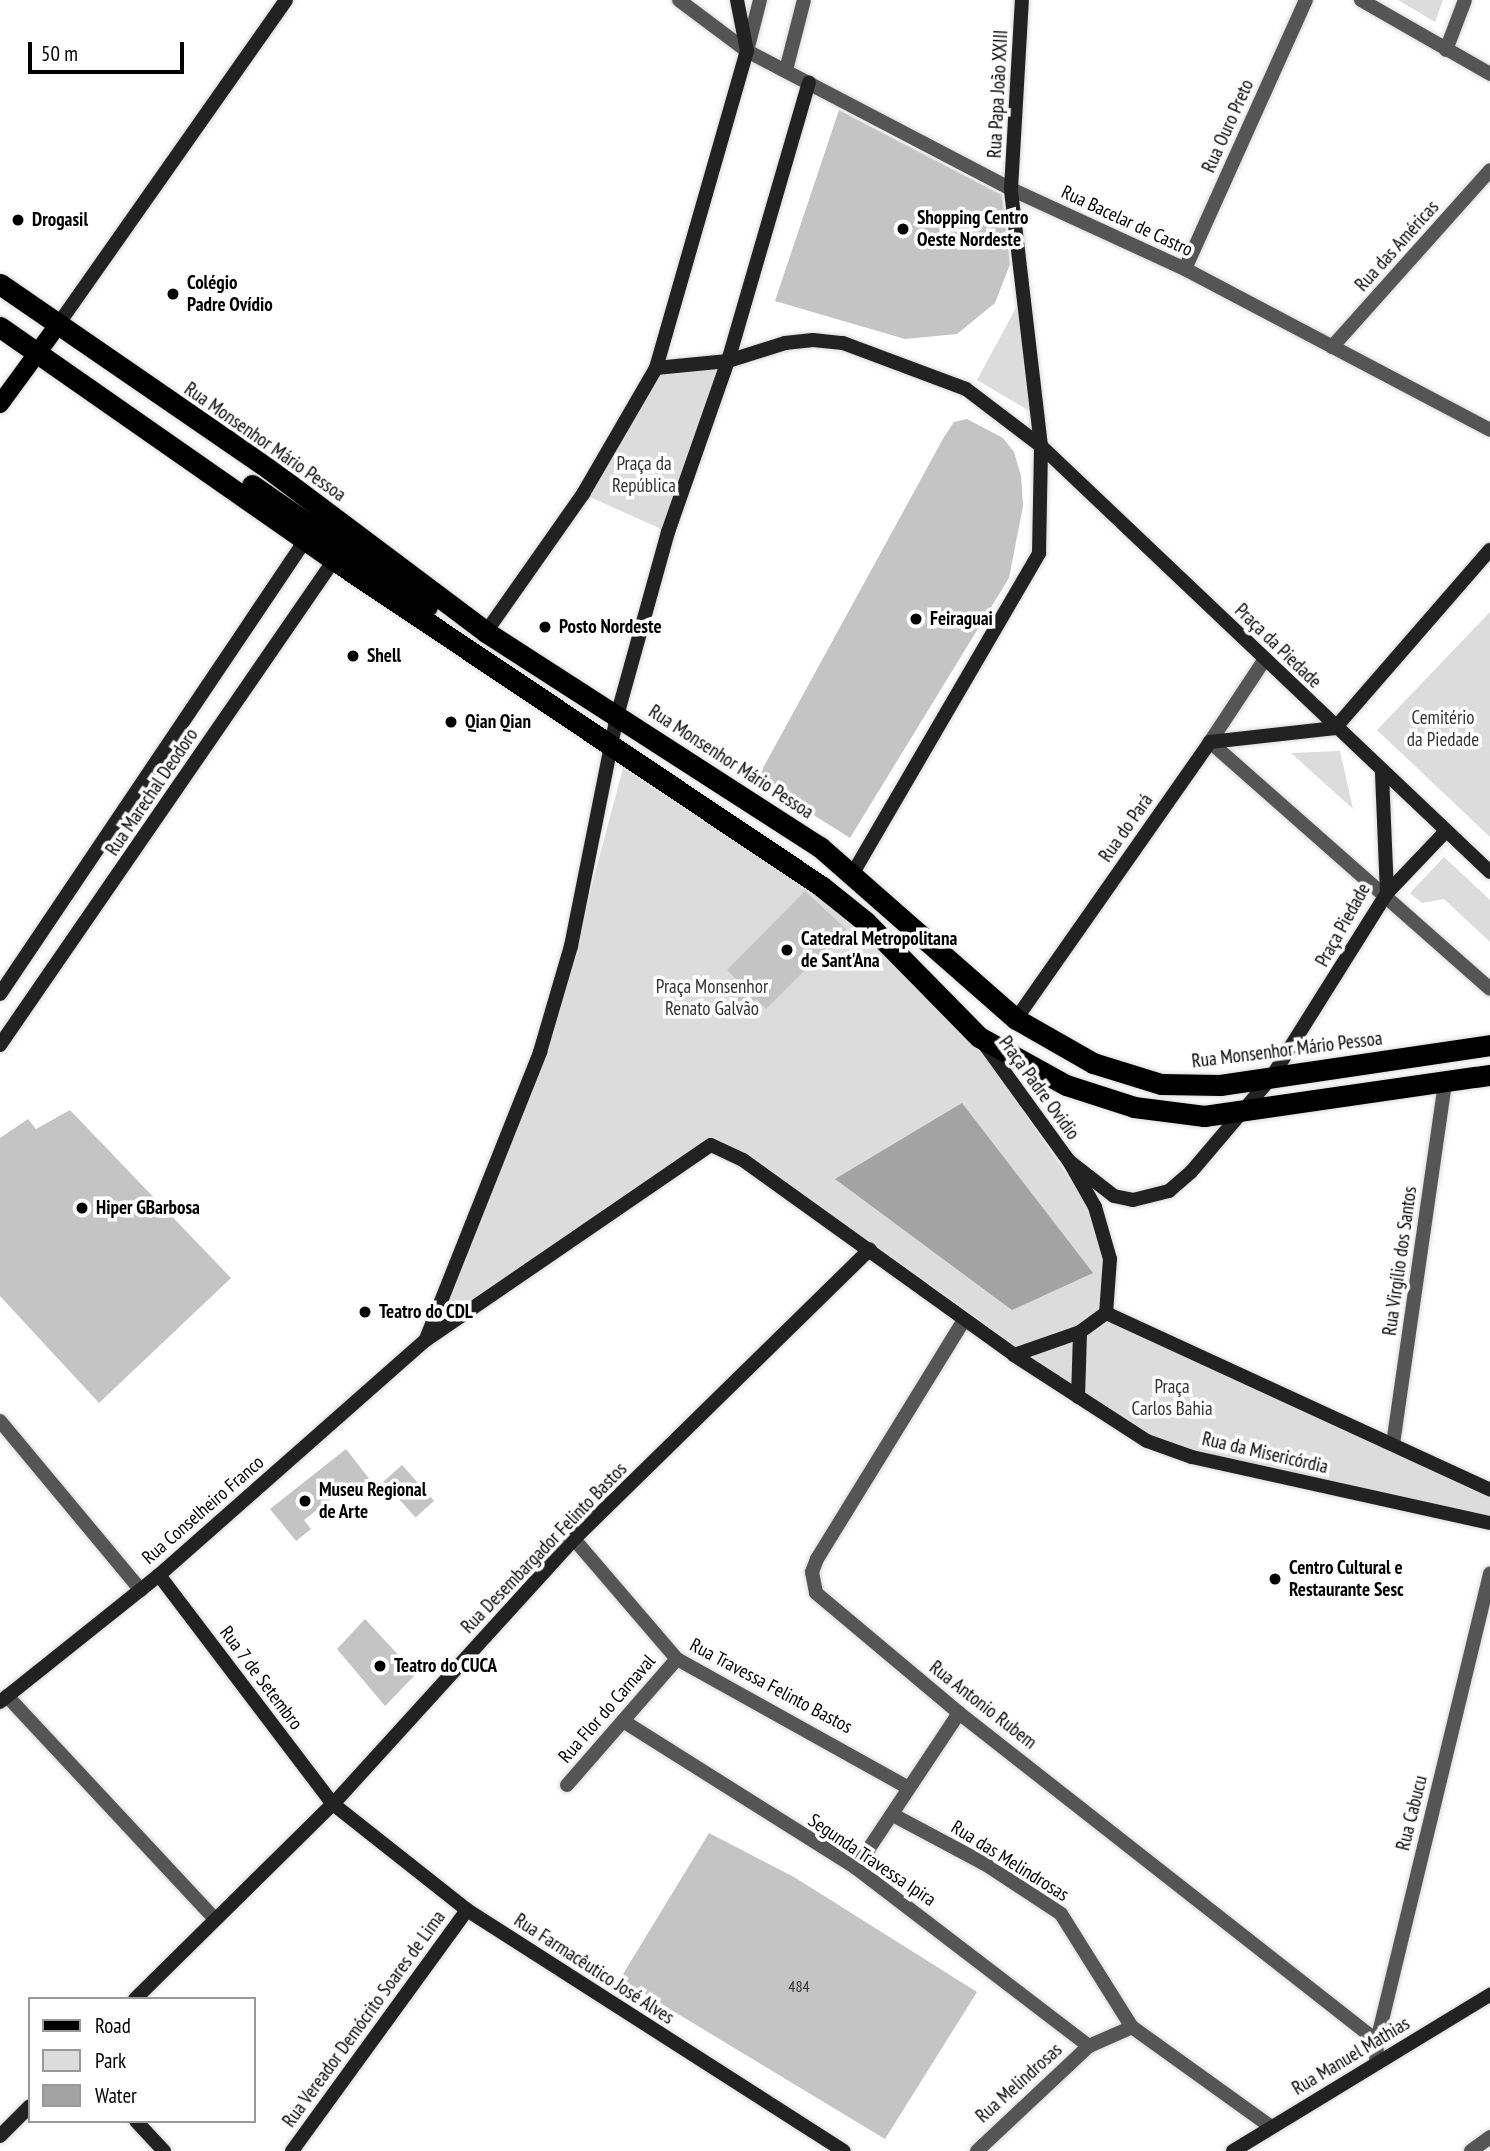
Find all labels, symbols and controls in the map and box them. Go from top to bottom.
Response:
scale bar [32,28,187,72]
street label: Rua Papa João XXIII [983,29,1013,159]
text: 50 m [41,40,78,67]
street label: Rua Ouro Preto [1197,76,1259,176]
street label: Rua Bacelar de Castro [1058,181,1196,261]
street label: Rua das Américas [1350,196,1444,296]
place label: Shopping Centro Oeste Nordeste [917,207,1029,251]
place label: Drogasil [32,209,88,231]
marker: Drogasil [10,212,26,228]
marker: Shopping Centro Oeste Nordeste [895,221,911,237]
place label: Colégio Padre Ovídio [187,272,273,316]
marker: Colégio Padre Ovídio [165,286,181,302]
street label: Rua Monsenhor Mário Pessoa [180,378,350,506]
park label: Praça da República [612,453,676,497]
street label: Praça da Piedade [1230,599,1326,693]
place label: Feiraguai [930,608,993,630]
marker: Feiraguai [908,611,924,627]
place label: Posto Nordeste [559,616,662,638]
marker: Posto Nordeste [537,619,553,635]
place label: Shell [367,645,401,667]
marker: Shell [345,648,361,664]
street label: Rua Monsenhor Mário Pessoa [644,700,818,824]
park label: Cemitério da Piedade [1407,707,1479,751]
place label: Qian Qian [465,711,531,733]
marker: Qian Qian [443,714,459,730]
street label: Rua Marechal Deodoro [101,724,203,860]
street label: Rua do Pará [1094,790,1158,866]
street label: Praça Piedade [1311,879,1375,971]
place label: Catedral Metropolitana de Sant'Ana [801,928,957,972]
marker: Catedral Metropolitana de Sant'Ana [779,942,795,958]
park label: Praça Monsenhor Renato Galvão [656,976,768,1020]
street label: Rua Monsenhor Mário Pessoa [1190,1027,1384,1073]
street label: Praça Padre Ovidio [994,1032,1084,1144]
street label: Rua Virgílio dos Santos [1378,1185,1422,1337]
place label: Hiper GBarbosa [96,1197,200,1219]
marker: Hiper GBarbosa [74,1200,90,1216]
place label: Teatro do CDL [379,1301,473,1323]
marker: Teatro do CDL [357,1304,373,1320]
park label: Praça Carlos Bahia [1132,1376,1212,1420]
street label: Rua da Misericórdia [1200,1427,1330,1479]
street label: Rua Conselheiro Franco [137,1451,269,1569]
street label: Rua Desembargador Felinto Bastos [456,1458,632,1638]
place label: Museu Regional de Arte [319,1479,426,1523]
marker: Museu Regional de Arte [297,1493,313,1509]
place label: Centro Cultural e Restaurante Sesc [1289,1557,1404,1601]
marker: Centro Cultural e Restaurante Sesc [1267,1571,1283,1587]
street label: Rua 7 de Setembro [214,1621,308,1735]
street label: Rua Travessa Felinto Bastos [686,1633,856,1739]
street label: Rua Flor do Carnaval [554,1650,660,1768]
place label: Teatro do CUCA [394,1655,497,1677]
street label: Rua Antonio Rubem [925,1656,1041,1754]
marker: Teatro do CUCA [372,1658,388,1674]
street label: Rua Cabucu [1392,1773,1432,1853]
street label: Segunda Travessa Ipira [804,1809,940,1911]
street label: Rua das Melindrosas [947,1816,1073,1906]
street label: Rua Vereador Demócrito Soares de Lima [278,1906,450,2132]
street label: Rua Farmacêutico José Alves [510,1909,678,2029]
house number: 484 [788,1976,810,1996]
legend [28,1997,256,2123]
text: Road [95,2012,131,2039]
street label: Rua Manuel Mathias [1288,2012,1414,2100]
street label: Rua Melindrosas [971,2038,1067,2128]
text: Park [95,2047,126,2074]
text: Water [95,2082,137,2109]

